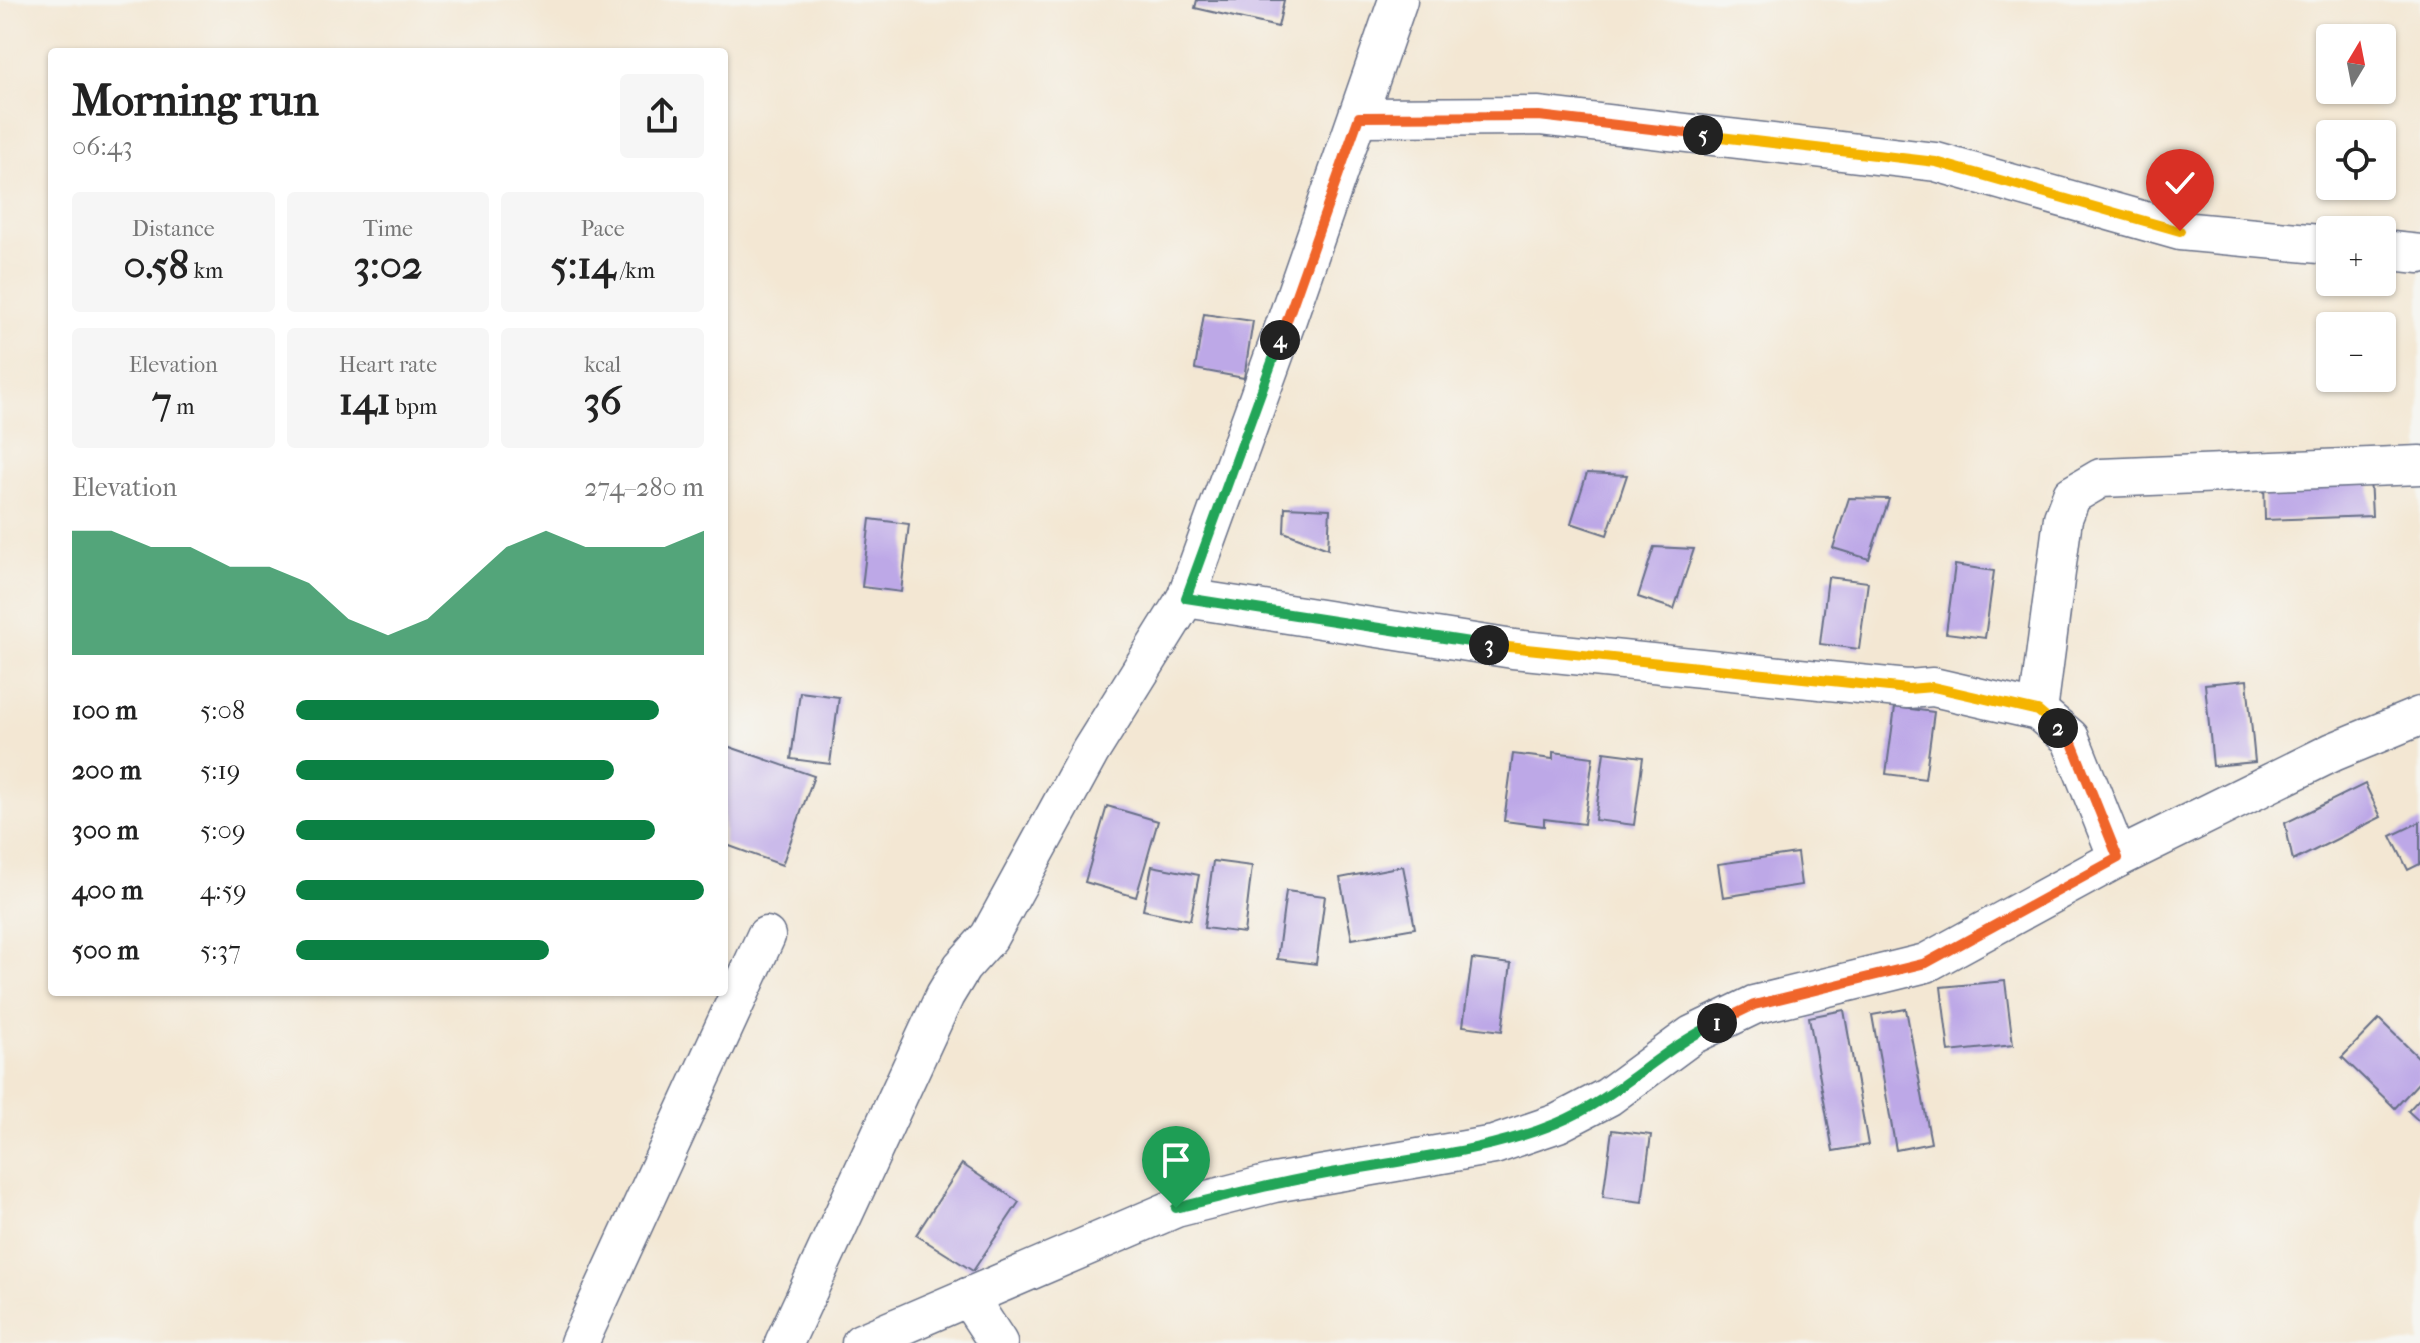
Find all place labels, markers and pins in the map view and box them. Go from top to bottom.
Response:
pin: 5 [1683,115,1723,155]
pin [2146,149,2214,231]
pin: 4 [1260,320,1300,360]
pin: 3 [1469,625,1509,665]
pin: 2 [2038,708,2078,748]
pin: 1 [1697,1003,1737,1043]
pin [1142,1126,1210,1208]

